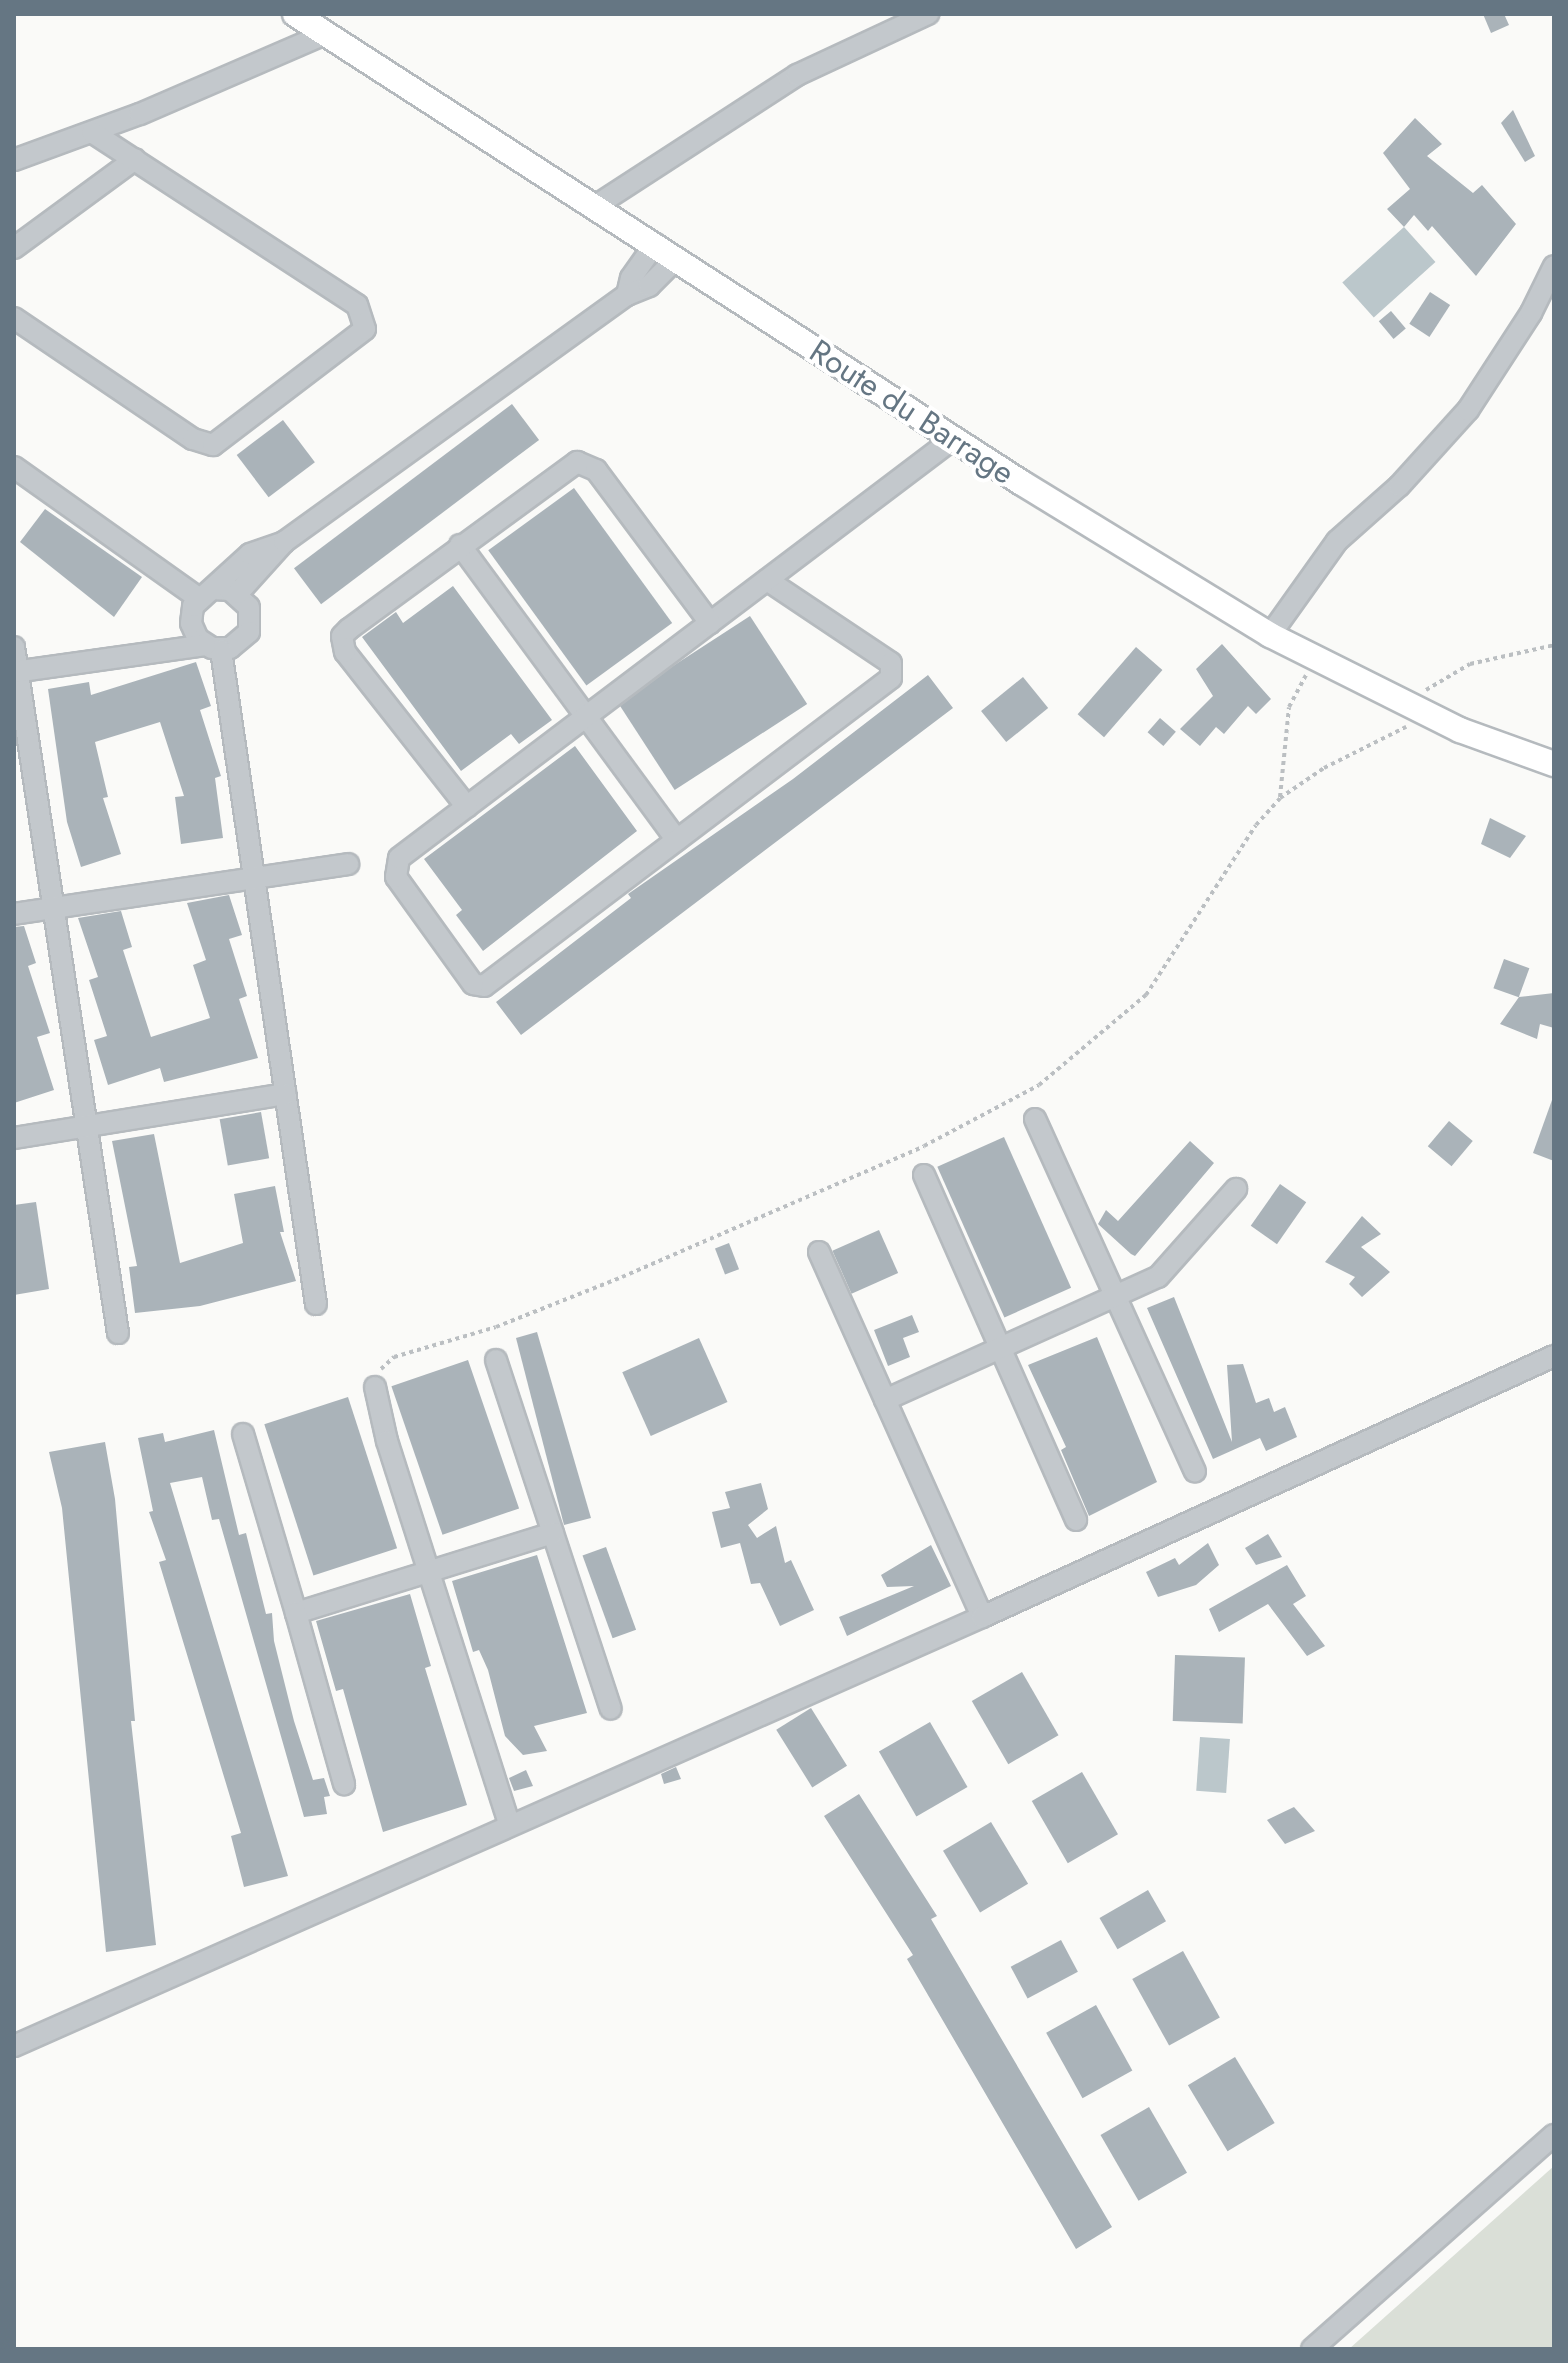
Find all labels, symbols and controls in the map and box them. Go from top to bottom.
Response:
street label: Route du Barrage [803,332,1021,492]

